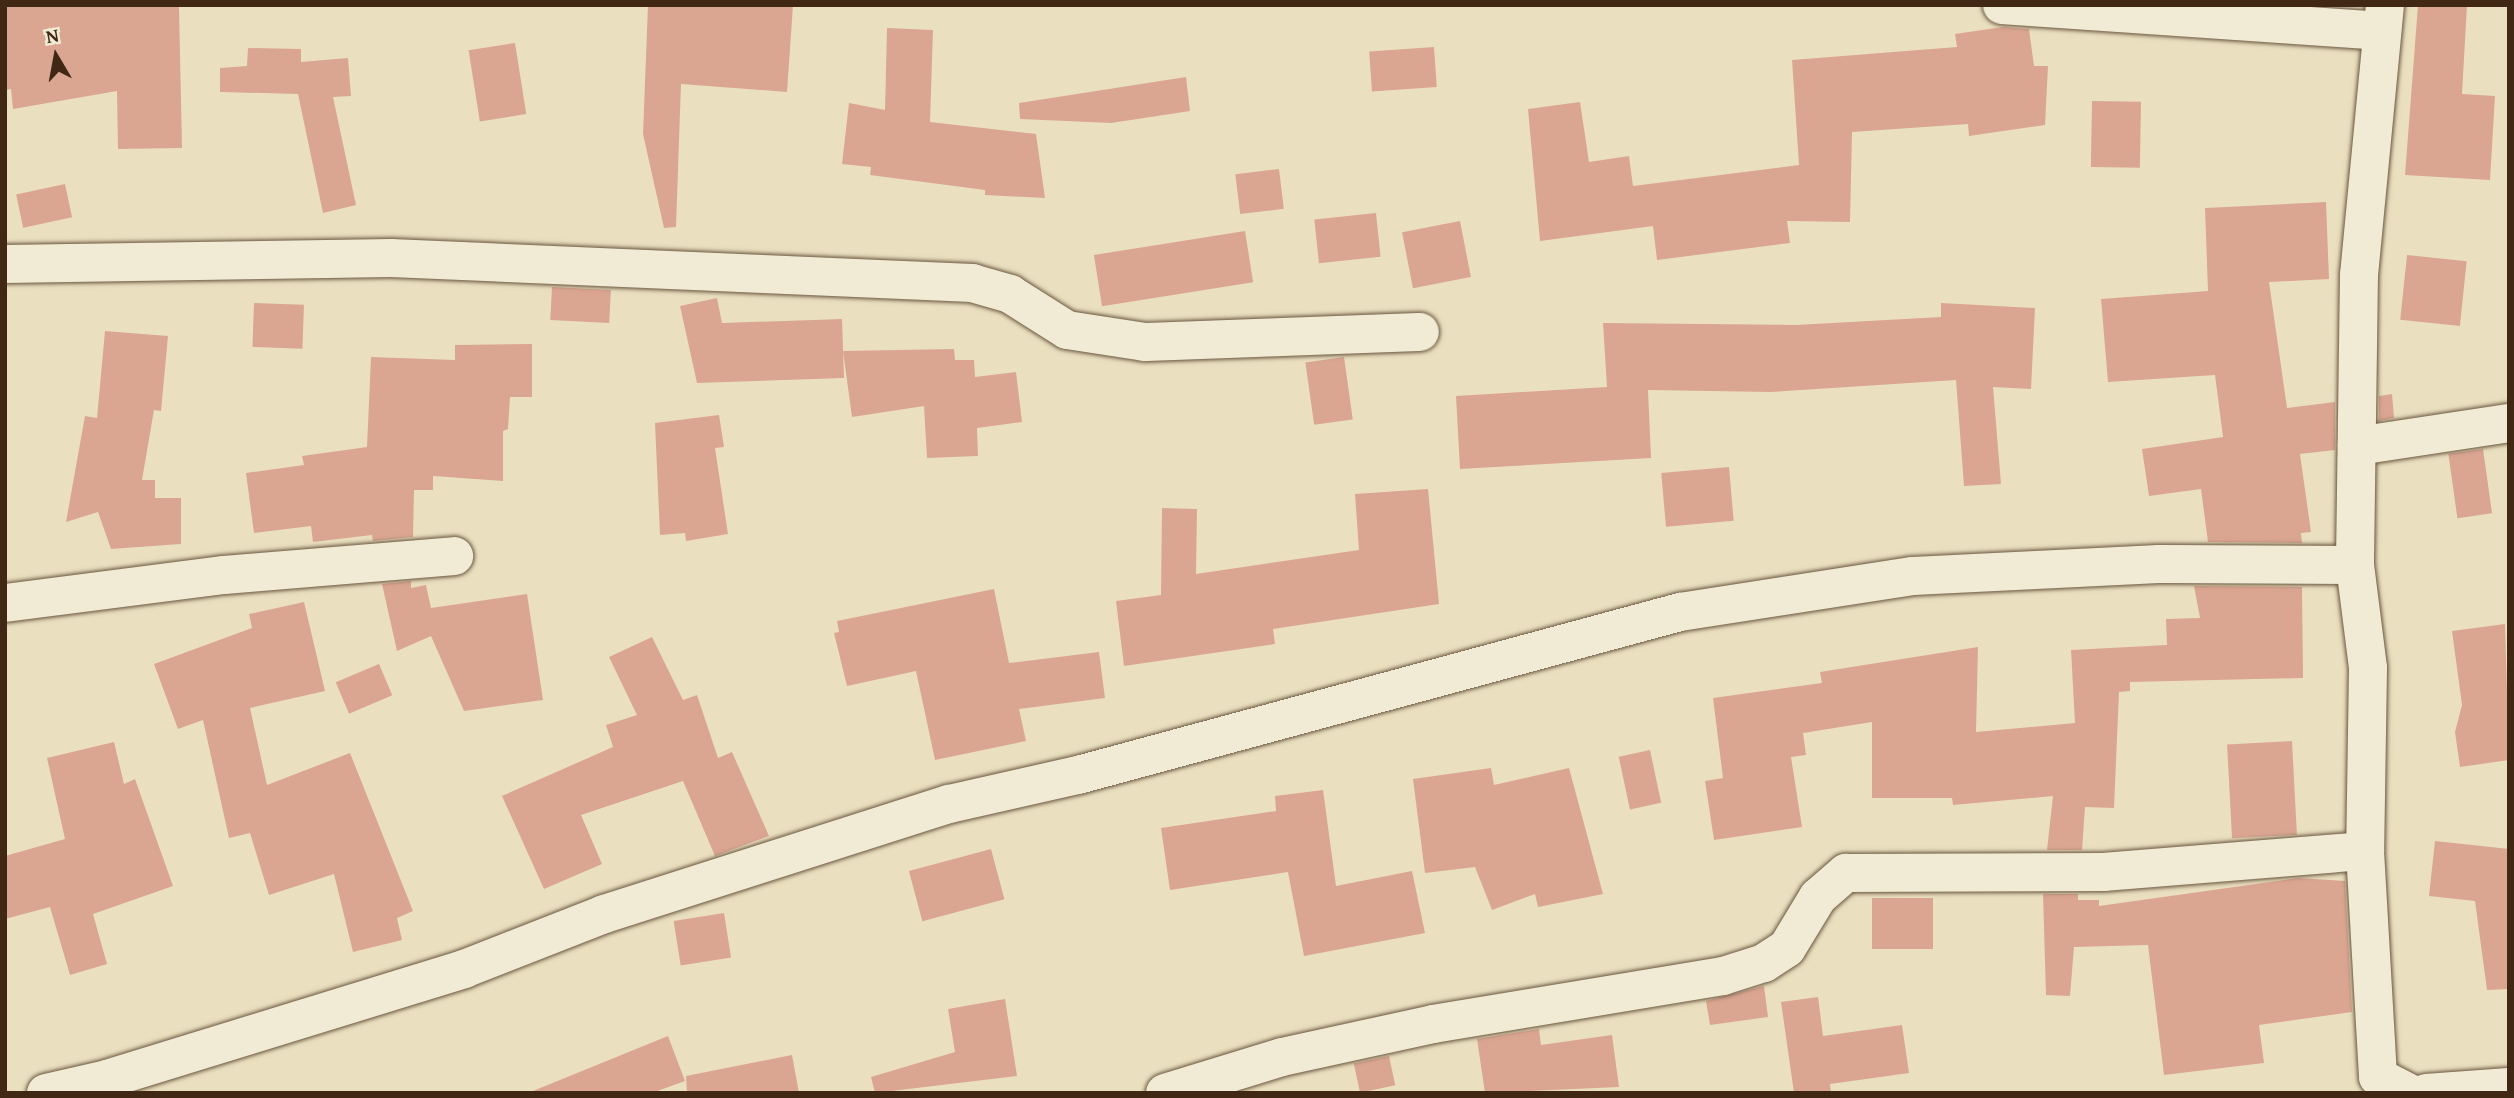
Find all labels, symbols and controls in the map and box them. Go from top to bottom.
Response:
text: N [44,20,61,50]
north arrow [21,21,91,91]

